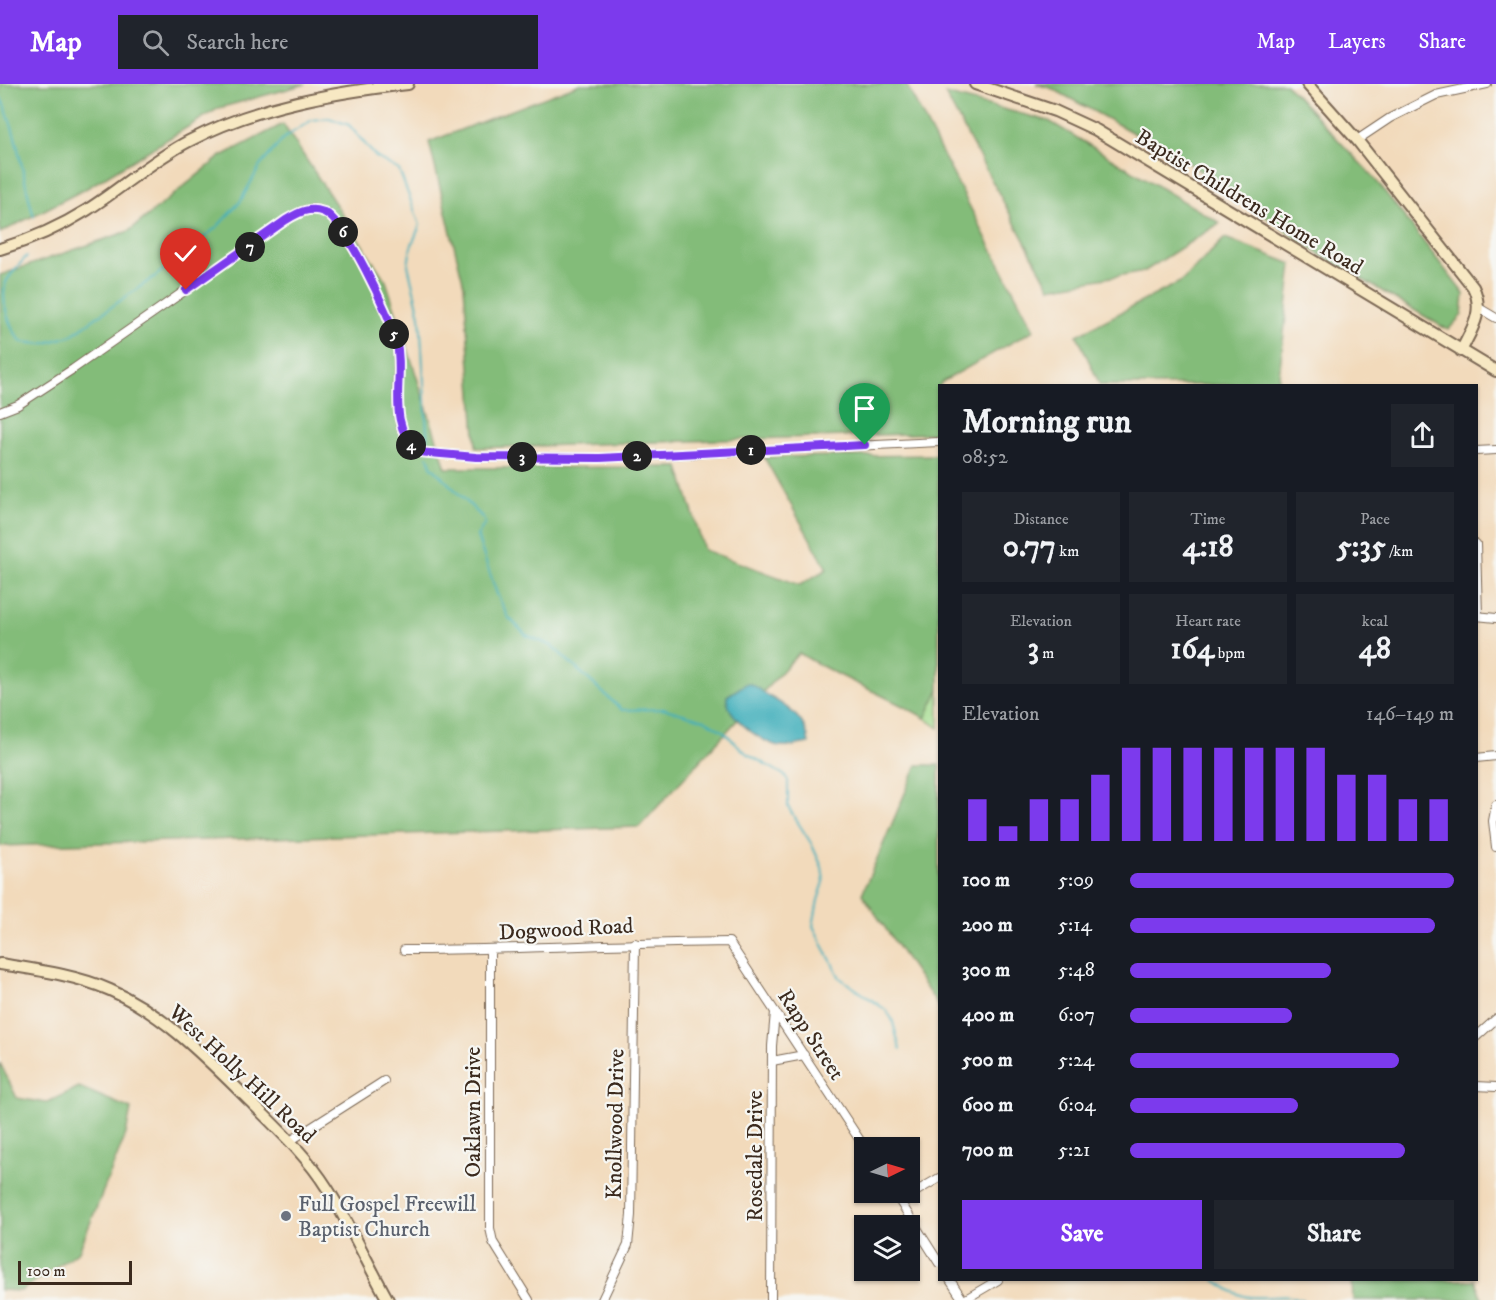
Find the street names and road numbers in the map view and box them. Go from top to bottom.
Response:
street label: Baptist Childrens Home Road [1130,123,1368,281]
street label: Dogwood Road [498,912,634,947]
street label: Rapp Street [771,984,850,1085]
street label: West Holly Hill Road [162,998,321,1149]
street label: Oaklawn Drive [460,1047,487,1177]
street label: Knollwood Drive [601,1048,630,1200]
street label: Rosedale Drive [742,1090,769,1222]

